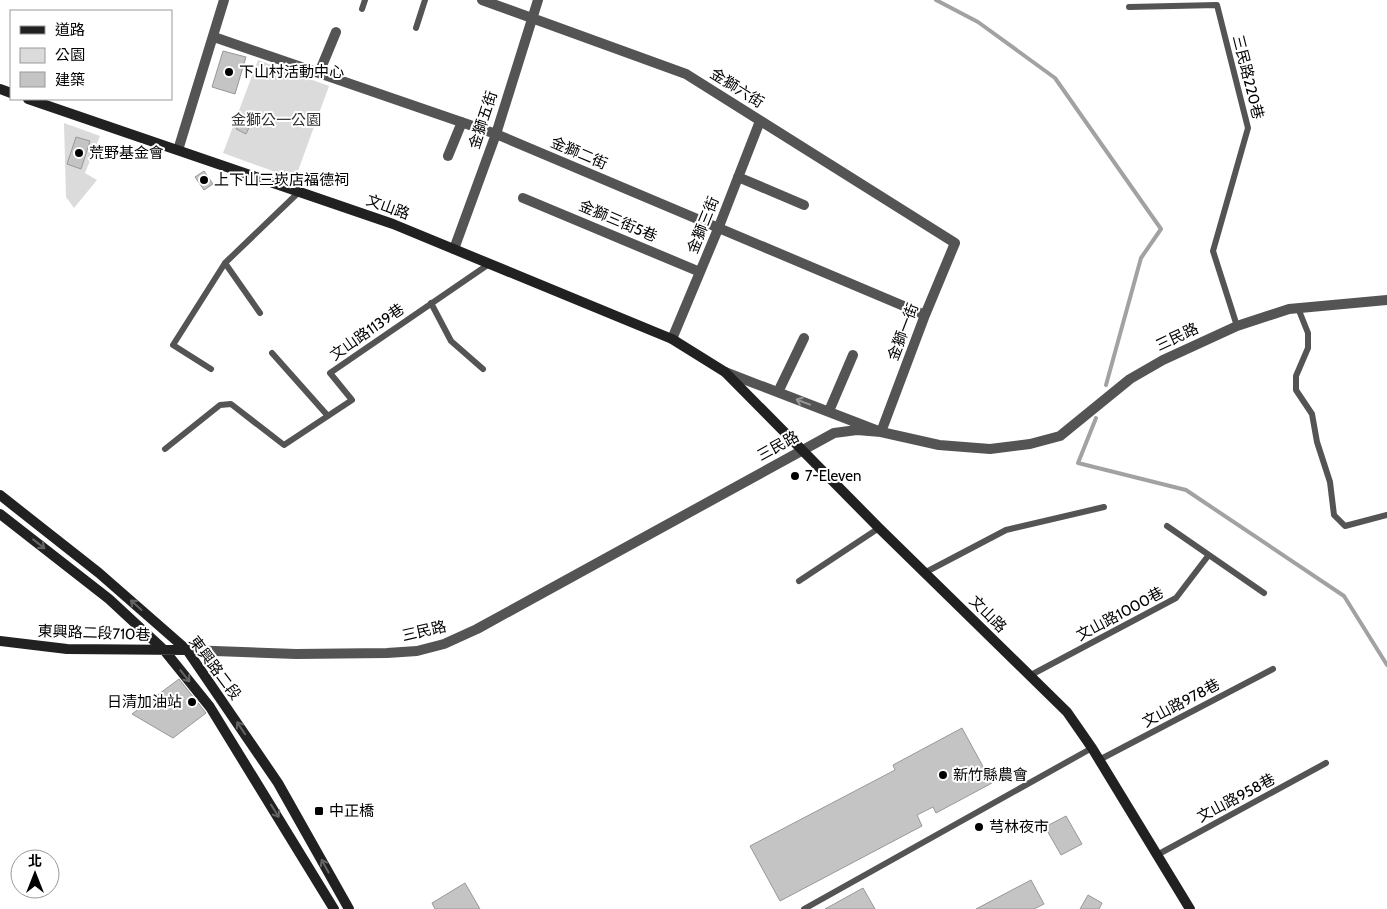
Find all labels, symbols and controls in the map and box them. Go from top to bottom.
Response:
legend [10,10,172,100]
text: 道路 [55,21,85,39]
street label: 三民路220巷 [1229,33,1267,121]
text: 公園 [55,46,85,64]
place label: 下山村活動中心 [239,63,344,81]
street label: 金獅六街 [707,64,767,112]
marker: 下山村活動中心 [223,66,235,78]
text: 建築 [55,71,85,89]
street label: 金獅五街 [465,89,501,151]
park label: 金獅公一公園 [231,111,321,129]
street label: 金獅二街 [548,133,610,173]
place label: 荒野基金會 [89,144,164,162]
marker: 荒野基金會 [73,147,85,159]
place label: 上下山三崁店福德祠 [214,171,349,189]
marker: 上下山三崁店福德祠 [198,174,210,186]
street label: 文山路 [364,191,412,223]
street label: 金獅三街 [683,194,723,256]
street label: 金獅三街5巷 [576,196,660,246]
street label: 文山路1139巷 [326,300,408,364]
street label: 金獅一街 [884,301,922,363]
street label: 三民路 [1153,319,1201,355]
one-way arrow [796,397,811,406]
street label: 三民路 [754,427,802,465]
place label: 7-Eleven [805,467,861,485]
marker: 7-Eleven [789,470,801,482]
one-way arrow [32,538,45,549]
street label: 文山路1000巷 [1073,583,1167,645]
street label: 文山路 [966,592,1010,636]
one-way arrow [129,599,142,611]
street label: 三民路 [400,617,448,645]
street label: 東興路二段710巷 [37,622,151,644]
street label: 東興路二段 [185,633,245,703]
one-way arrow [179,669,190,682]
street label: 文山路978巷 [1139,675,1223,731]
place label: 日清加油站 [107,693,182,711]
marker: 日清加油站 [186,696,198,708]
one-way arrow [236,721,246,735]
place label: 新竹縣農會 [953,766,1028,784]
marker: 新竹縣農會 [937,769,949,781]
street label: 文山路958巷 [1194,770,1278,826]
place label: 中正橋 [329,802,374,820]
one-way arrow [270,803,280,817]
marker: 中正橋 [313,805,325,817]
place label: 芎林夜市 [989,818,1049,836]
marker: 芎林夜市 [973,821,985,833]
north arrow [10,849,60,899]
text: 北 [28,852,42,870]
one-way arrow [320,859,330,874]

